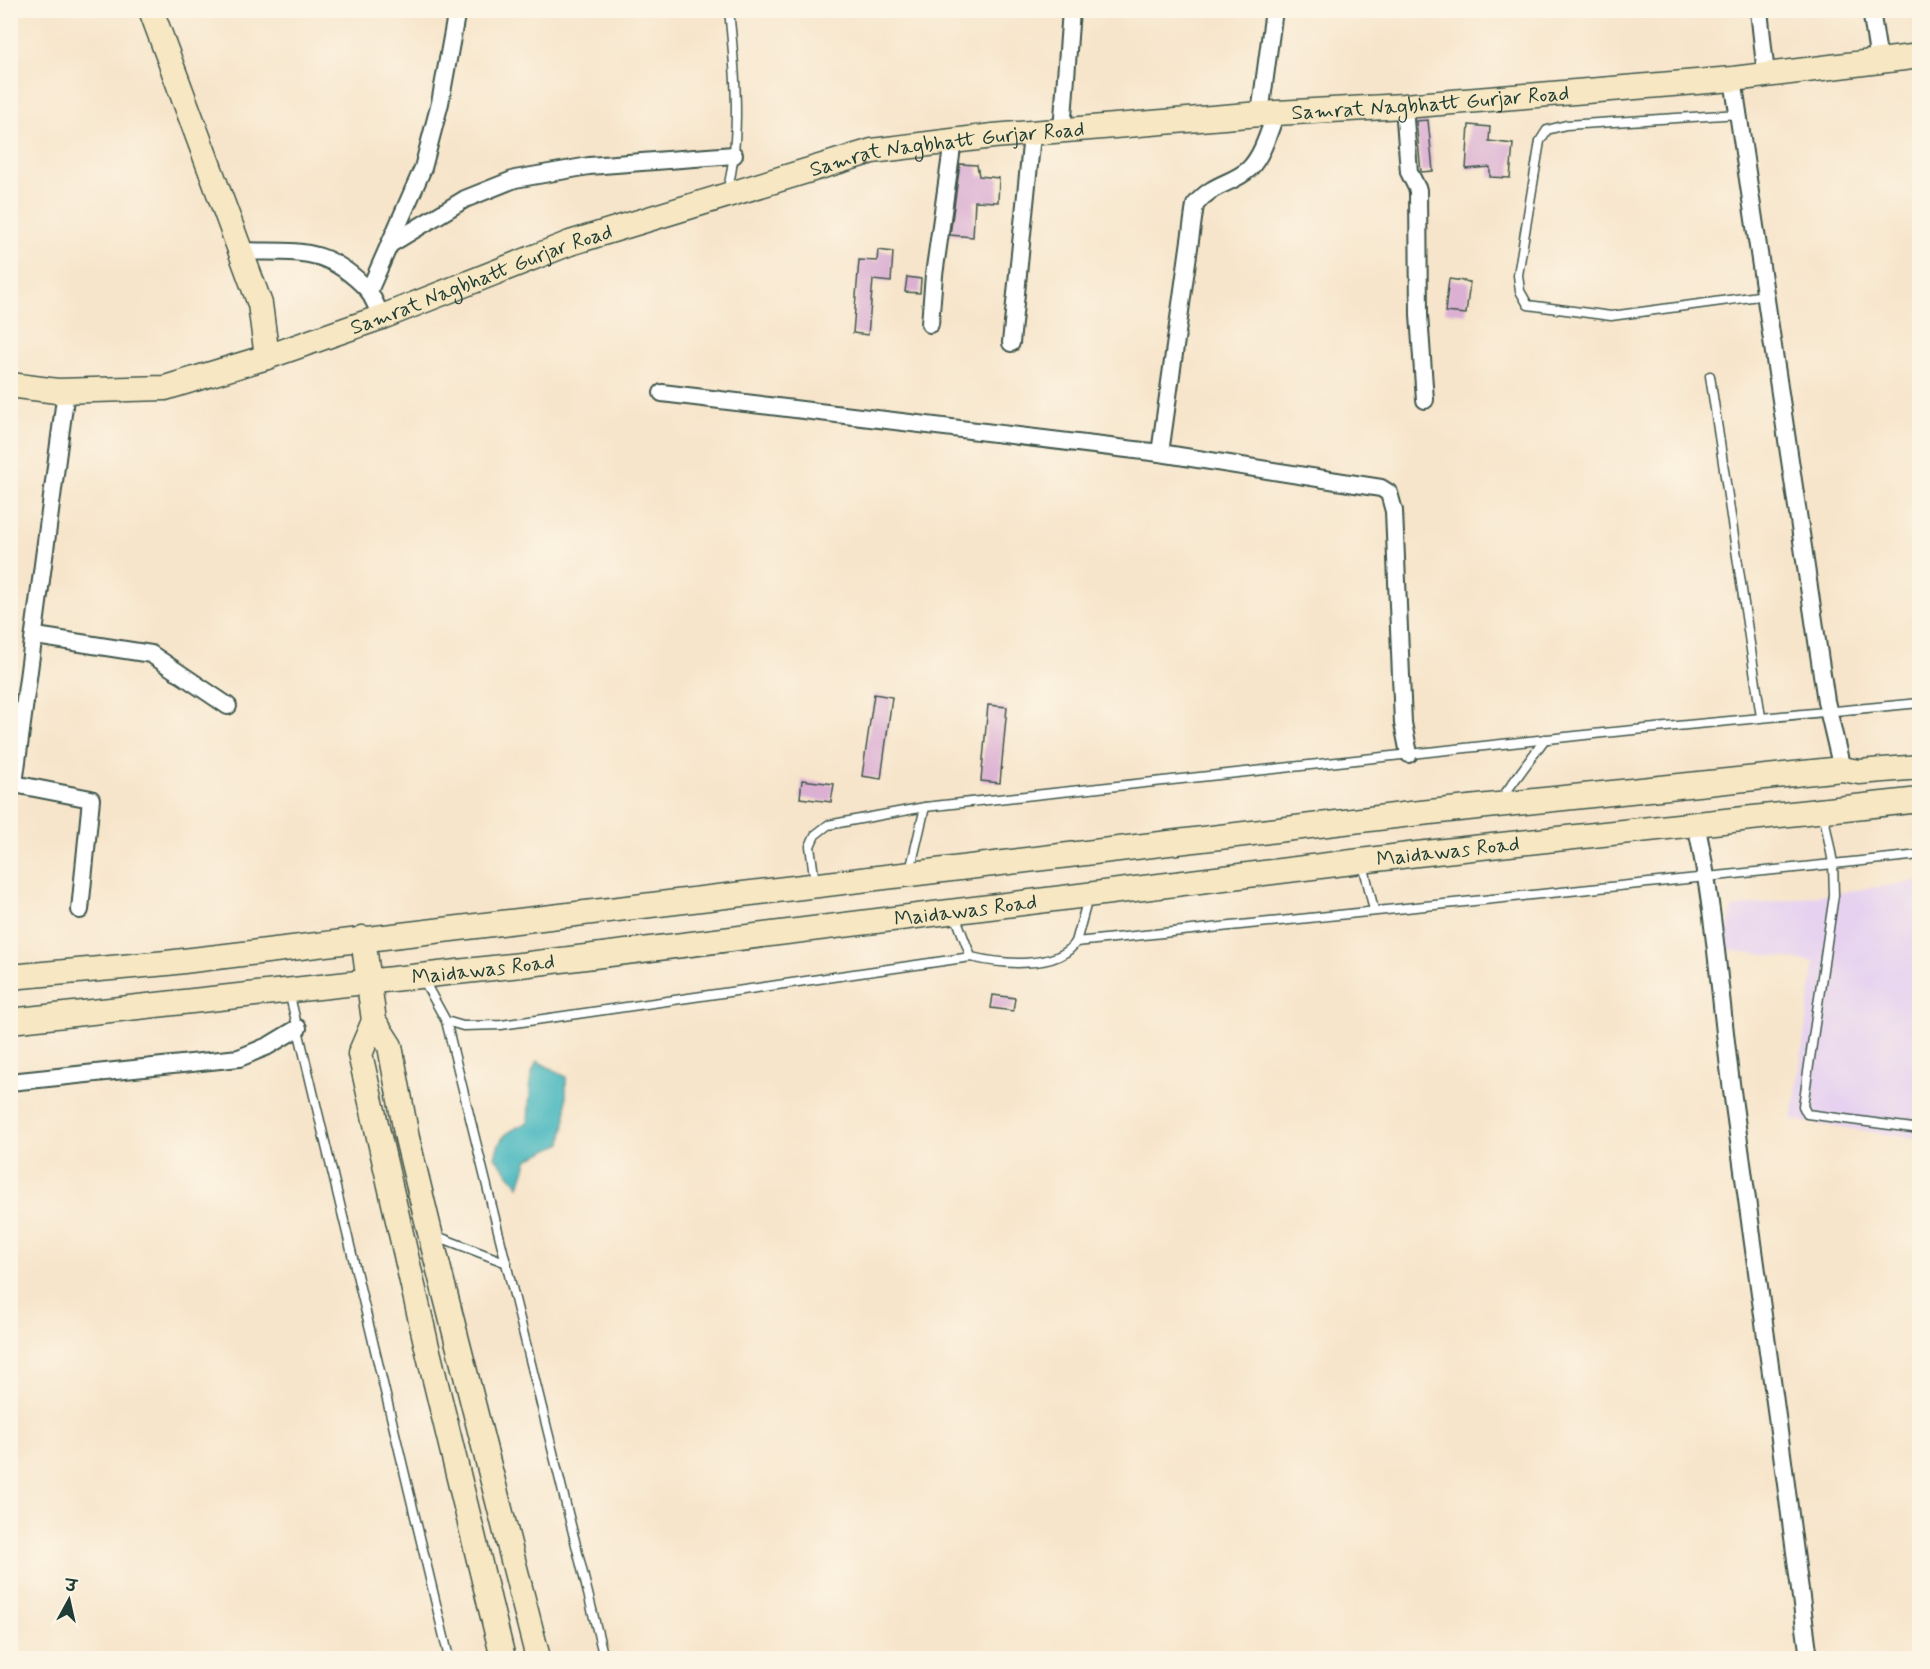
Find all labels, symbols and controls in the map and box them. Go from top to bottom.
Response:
street label: Samrat Nagbhatt Gurjar Road [1291,79,1570,127]
street label: Samrat Nagbhatt Gurjar Road [806,116,1086,184]
street label: Samrat Nagbhatt Gurjar Road [347,218,616,342]
street label: Maidawas Road [1375,830,1521,874]
street label: Maidawas Road [893,888,1039,934]
street label: Maidawas Road [410,948,556,992]
north arrow [39,1570,99,1630]
text: उ [62,1575,79,1598]

